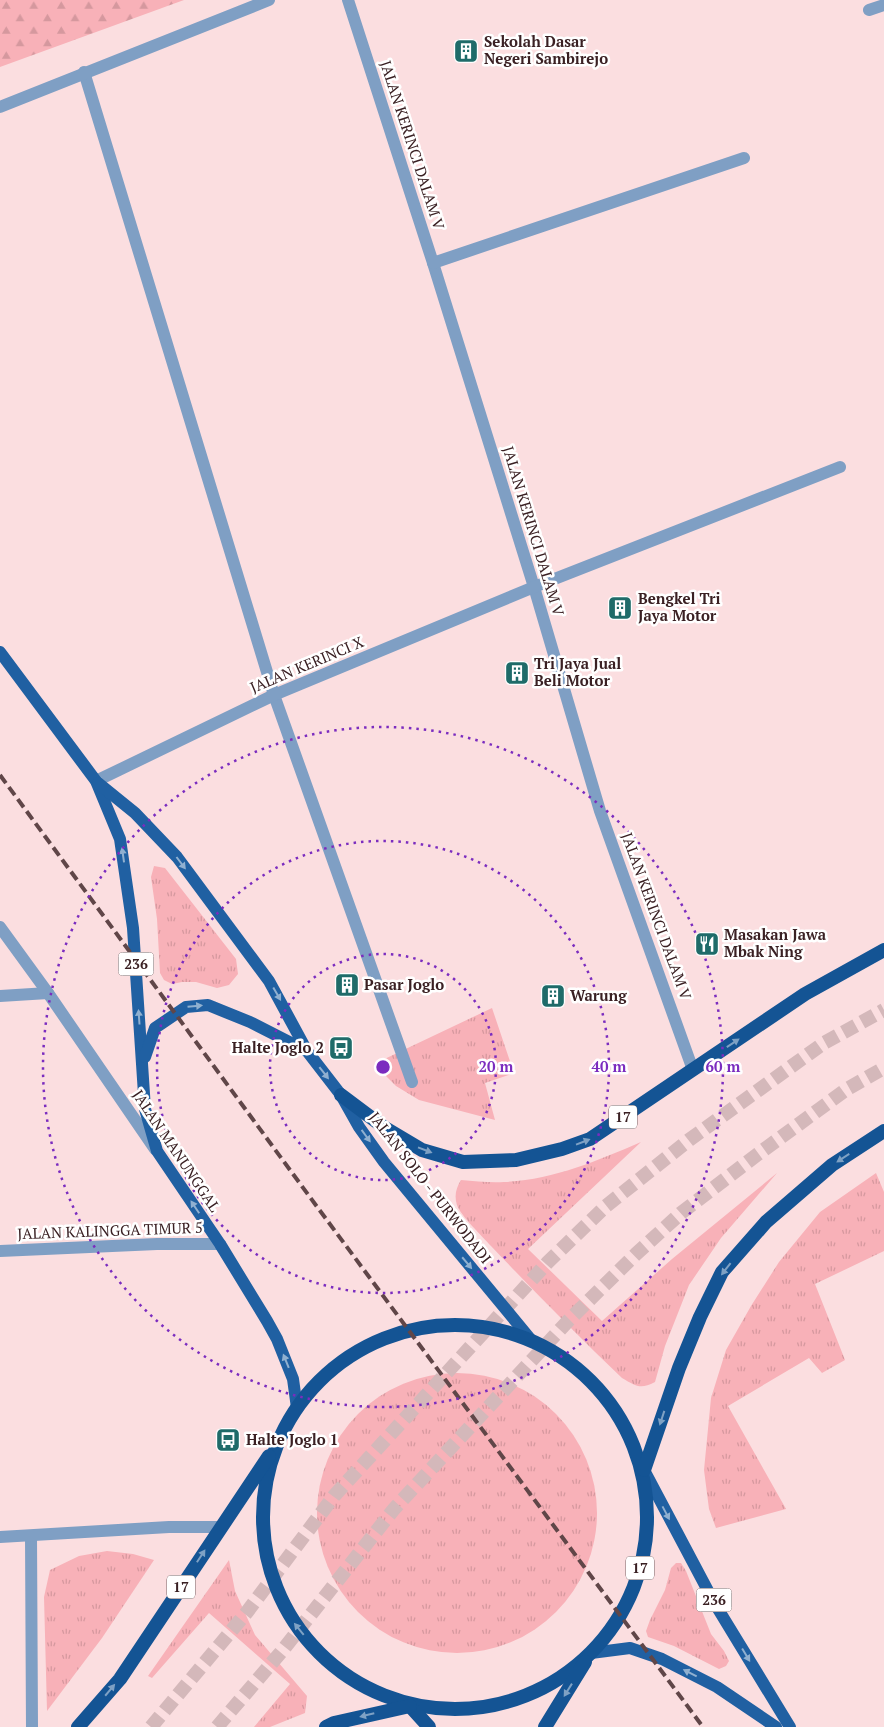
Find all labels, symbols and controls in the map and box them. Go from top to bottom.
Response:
place label: Sekolah Dasar Negeri Sambirejo [484,31,608,68]
building icon: Sekolah Dasar Negeri Sambirejo [453,38,479,64]
street label: JALAN KERINCI DALAM V [376,58,450,232]
street label: JALAN KERINCI DALAM V [499,443,570,619]
place label: Bengkel Tri Jaya Motor [638,588,721,625]
building icon: Bengkel Tri Jaya Motor [607,595,633,621]
street label: JALAN KERINCI X [247,631,366,697]
place label: Tri Jaya Jual Beli Motor [534,653,621,690]
building icon: Tri Jaya Jual Beli Motor [504,660,530,686]
street label: JALAN KERINCI DALAM V [617,829,697,1003]
one-way arrow [119,847,127,863]
one-way arrow [176,856,187,869]
place label: Masakan Jawa Mbak Ning [724,924,827,961]
restaurant icon: Masakan Jawa Mbak Ning [694,931,720,957]
road number: 236 [118,952,154,976]
building icon: Pasar Joglo [334,972,360,998]
place label: Pasar Joglo [364,974,444,994]
building icon: Warung [540,983,566,1009]
place label: Warung [570,985,627,1005]
one-way arrow [272,988,281,1001]
one-way arrow [187,1002,203,1010]
one-way arrow [135,1009,143,1025]
bus stop icon: Halte Joglo 2 [328,1035,354,1061]
place label: Halte Joglo 2 [232,1037,324,1057]
one-way arrow [726,1038,740,1048]
text: 20 m [479,1056,514,1076]
text: 40 m [592,1056,627,1076]
text: 60 m [706,1056,741,1076]
centre of rings [374,1058,392,1076]
one-way arrow [319,1066,329,1080]
street label: JALAN MANUNGGAL [129,1086,225,1215]
road number: 17 [609,1106,637,1128]
street label: JALAN SOLO - PURWODADI [365,1107,496,1267]
one-way arrow [361,1129,371,1143]
one-way arrow [576,1137,590,1145]
one-way arrow [418,1146,433,1154]
one-way arrow [837,1153,850,1162]
one-way arrow [190,1200,200,1213]
street label: JALAN KALINGGA TIMUR 5 [17,1217,203,1243]
one-way arrow [462,1256,473,1269]
one-way arrow [721,1262,731,1276]
one-way arrow [282,1353,290,1368]
one-way arrow [658,1411,666,1426]
bus stop icon: Halte Joglo 1 [215,1427,241,1453]
place label: Halte Joglo 1 [246,1429,338,1449]
one-way arrow [662,1507,671,1520]
one-way arrow [197,1549,206,1562]
road number: 17 [626,1556,654,1580]
road number: 17 [167,1575,195,1598]
road number: 236 [696,1588,732,1612]
one-way arrow [294,1623,305,1636]
one-way arrow [742,1648,751,1662]
one-way arrow [683,1669,698,1677]
one-way arrow [563,1683,572,1696]
one-way arrow [104,1684,115,1696]
one-way arrow [360,1711,375,1719]

